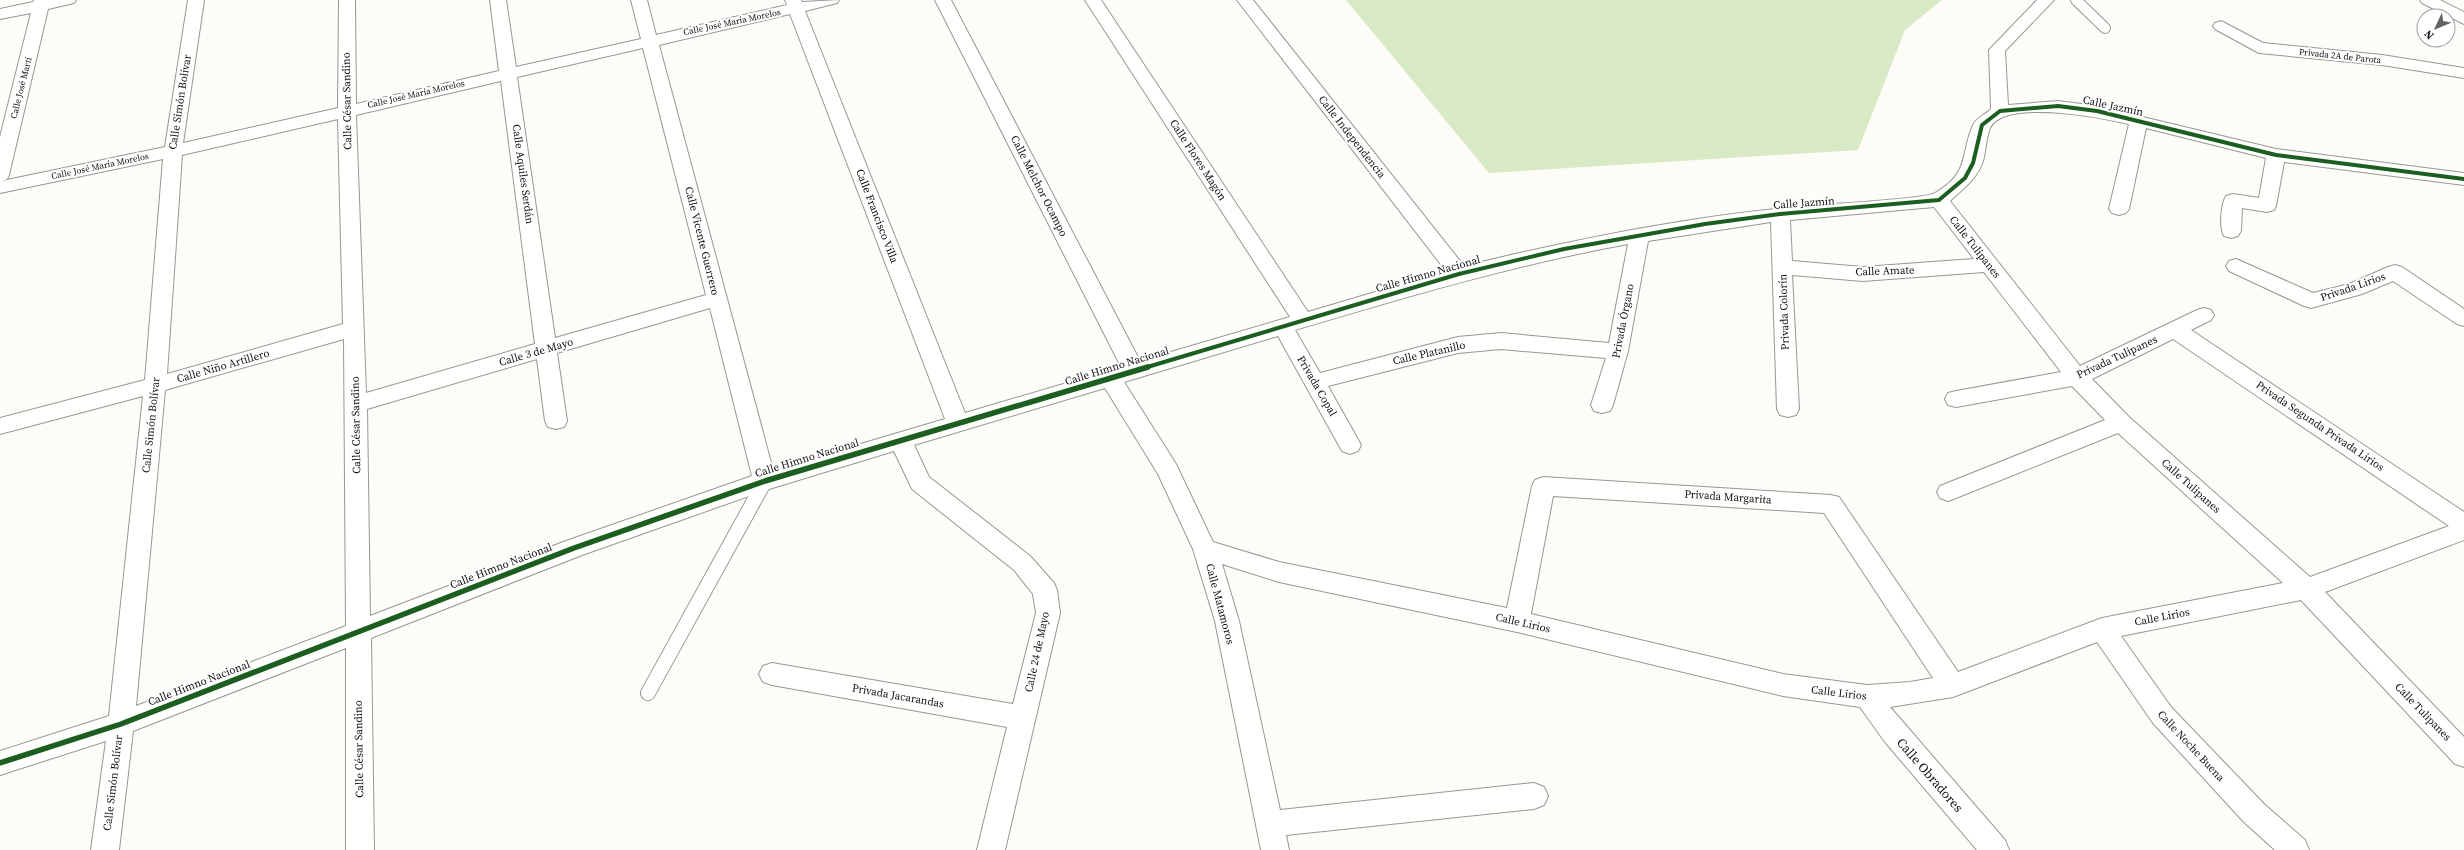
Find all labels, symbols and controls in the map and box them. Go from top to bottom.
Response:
street label: Calle José María Morelos [682,6,782,38]
north arrow [2416,8,2456,48]
text: N [2421,27,2437,43]
street label: Privada 2A de Parota [2298,46,2382,66]
street label: Calle César Sandino [339,52,355,150]
street label: Calle Simón Bolívar [165,53,195,151]
street label: Calle José Martí [8,56,35,120]
street label: Calle José María Morelos [366,77,466,111]
street label: Calle Jazmín [2081,92,2145,120]
street label: Calle Independencia [1315,93,1389,182]
street label: Calle Flores Magón [1166,117,1230,204]
street label: Calle Aquiles Serdán [509,123,537,225]
street label: Calle Melchor Ocampo [1007,133,1071,239]
street label: Calle José María Morelos [50,150,150,182]
street label: Calle Francisco Villa [852,167,902,266]
street label: Calle Vicente Guerrero [681,185,723,297]
street label: Calle Jazmín [1773,193,1836,213]
street label: Calle Tulipanes [1946,213,2004,281]
street label: Calle Himno Nacional [1374,252,1482,296]
street label: Calle Amate [1855,262,1915,280]
street label: Privada Lirios [2318,269,2388,305]
street label: Privada Colorín [1775,273,1793,350]
street label: Privada Órgano [1608,283,1638,359]
street label: Privada Tulipanes [2074,332,2160,382]
street label: Calle 3 de Mayo [497,334,575,370]
street label: Calle Platanillo [1391,337,1467,369]
street label: Calle Himno Nacional [1063,343,1171,389]
street label: Calle Niño Artillero [175,346,271,386]
street label: Privada Copal [1294,353,1340,419]
street label: Calle Simón Bolívar [139,376,164,474]
street label: Calle César Sandino [348,376,364,474]
street label: Privada Segunda Privada Lirios [2253,377,2387,475]
street label: Calle Himno Nacional [753,435,861,481]
street label: Calle Tulipanes [2158,455,2224,517]
street label: Privada Margarita [1684,486,1772,508]
street label: Calle Himno Nacional [448,540,554,592]
street label: Calle Matamoros [1202,562,1238,646]
street label: Calle Lirios [2133,604,2191,630]
street label: Calle Lirios [1494,609,1552,637]
street label: Calle 24 de Mayo [1021,610,1053,694]
street label: Calle Himno Nacional [146,657,252,709]
street label: Calle Tulipanes [2391,680,2455,744]
street label: Privada Jacarandas [851,681,945,711]
street label: Calle Lirios [1810,682,1868,704]
street label: Calle César Sandino [351,700,367,798]
street label: Calle Noche Buena [2154,707,2228,785]
street label: Calle Simón Bolívar [100,734,126,832]
street label: Calle Obradores [1893,734,1967,816]

